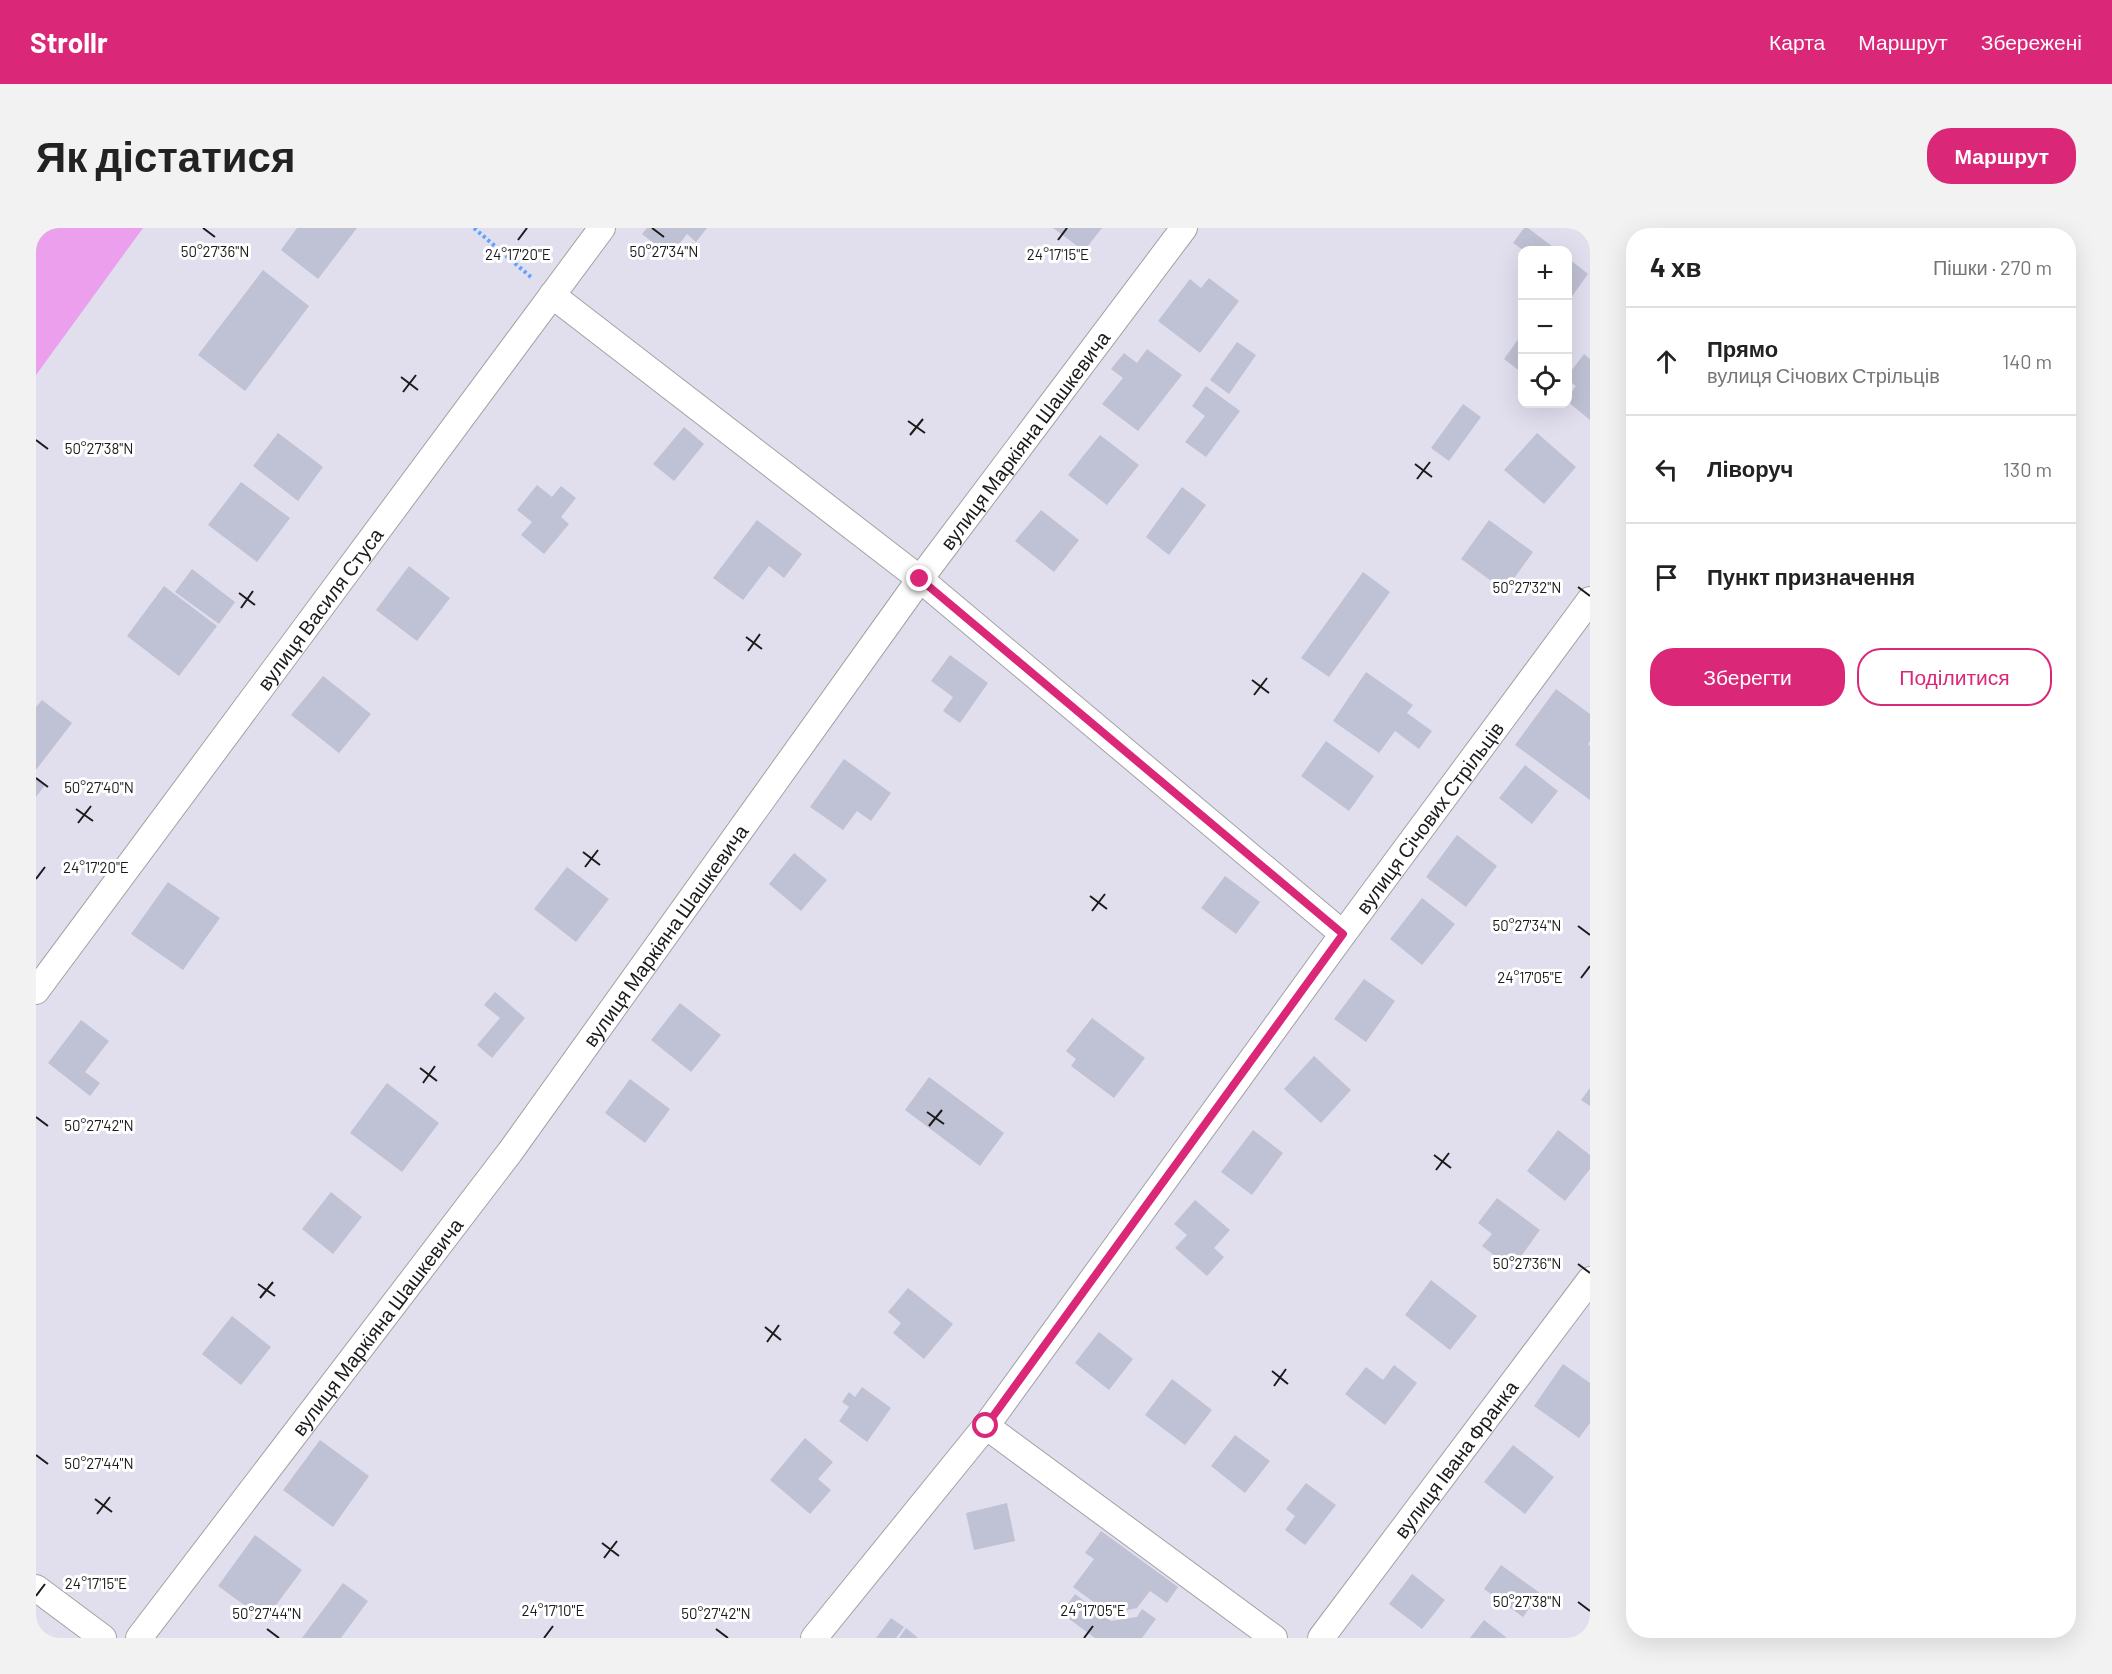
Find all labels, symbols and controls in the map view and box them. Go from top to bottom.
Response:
text: Strollr [30,25,108,59]
text: Карта [1769,29,1825,54]
text: Маршрут [1858,29,1948,54]
text: Збережені [1981,29,2082,54]
button: Маршрут [1927,128,2076,184]
text: Як дістатися [36,130,295,180]
text: 50°27'36"N [181,242,249,260]
text: 50°27'34"N [630,242,698,260]
text: 24°17'20"E [485,245,551,263]
text: 24°17'15"E [1027,245,1089,263]
map controls [1518,246,1572,408]
button: + [1518,246,1572,300]
text: 4 хв [1650,251,1701,282]
text: Пішки · 270 m [1933,255,2052,279]
button: − [1518,300,1572,354]
street label: вулиця Маркіяна Шашкевича [935,325,1115,554]
text: Прямо [1707,335,1778,361]
icon: ahead [1650,345,1683,378]
text: 140 m [2002,349,2052,373]
button: locate [1518,354,1572,408]
text: вулиця Січових Стрільців [1707,363,1940,387]
text: 50°27'38"N [65,439,133,457]
icon: left [1650,453,1683,486]
text: Ліворуч [1707,455,1793,481]
text: 130 m [2003,457,2052,481]
street label: вулиця Василя Стуса [252,522,388,694]
icon: arrive [1650,561,1683,594]
text: Пункт призначення [1707,563,1915,589]
route end [906,565,932,591]
text: 50°27'32"N [1493,578,1561,596]
button: Зберегти [1650,648,1845,706]
button: Поділитися [1857,648,2052,706]
street label: вулиця Січових Стрільців [1350,717,1508,918]
text: 50°27'40"N [64,778,134,796]
street label: вулиця Маркіяна Шашкевича [578,819,753,1051]
text: 24°17'20"E [63,858,129,876]
text: 50°27'34"N [1493,916,1561,934]
text: 24°17'05"E [1497,968,1563,986]
text: 50°27'42"N [64,1116,134,1134]
street label: вулиця Маркіяна Шашкевича [286,1212,468,1440]
text: 50°27'36"N [1493,1254,1561,1272]
street label: вулиця Івана Франка [1389,1375,1523,1542]
route start [972,1412,998,1438]
text: 50°27'44"N [64,1454,134,1472]
text: 24°17'15"E [65,1574,127,1592]
text: 50°27'38"N [1493,1592,1561,1610]
text: 24°17'10"E [521,1601,585,1619]
text: 24°17'05"E [1060,1601,1126,1619]
text: 50°27'44"N [232,1604,302,1622]
text: 50°27'42"N [681,1604,751,1622]

